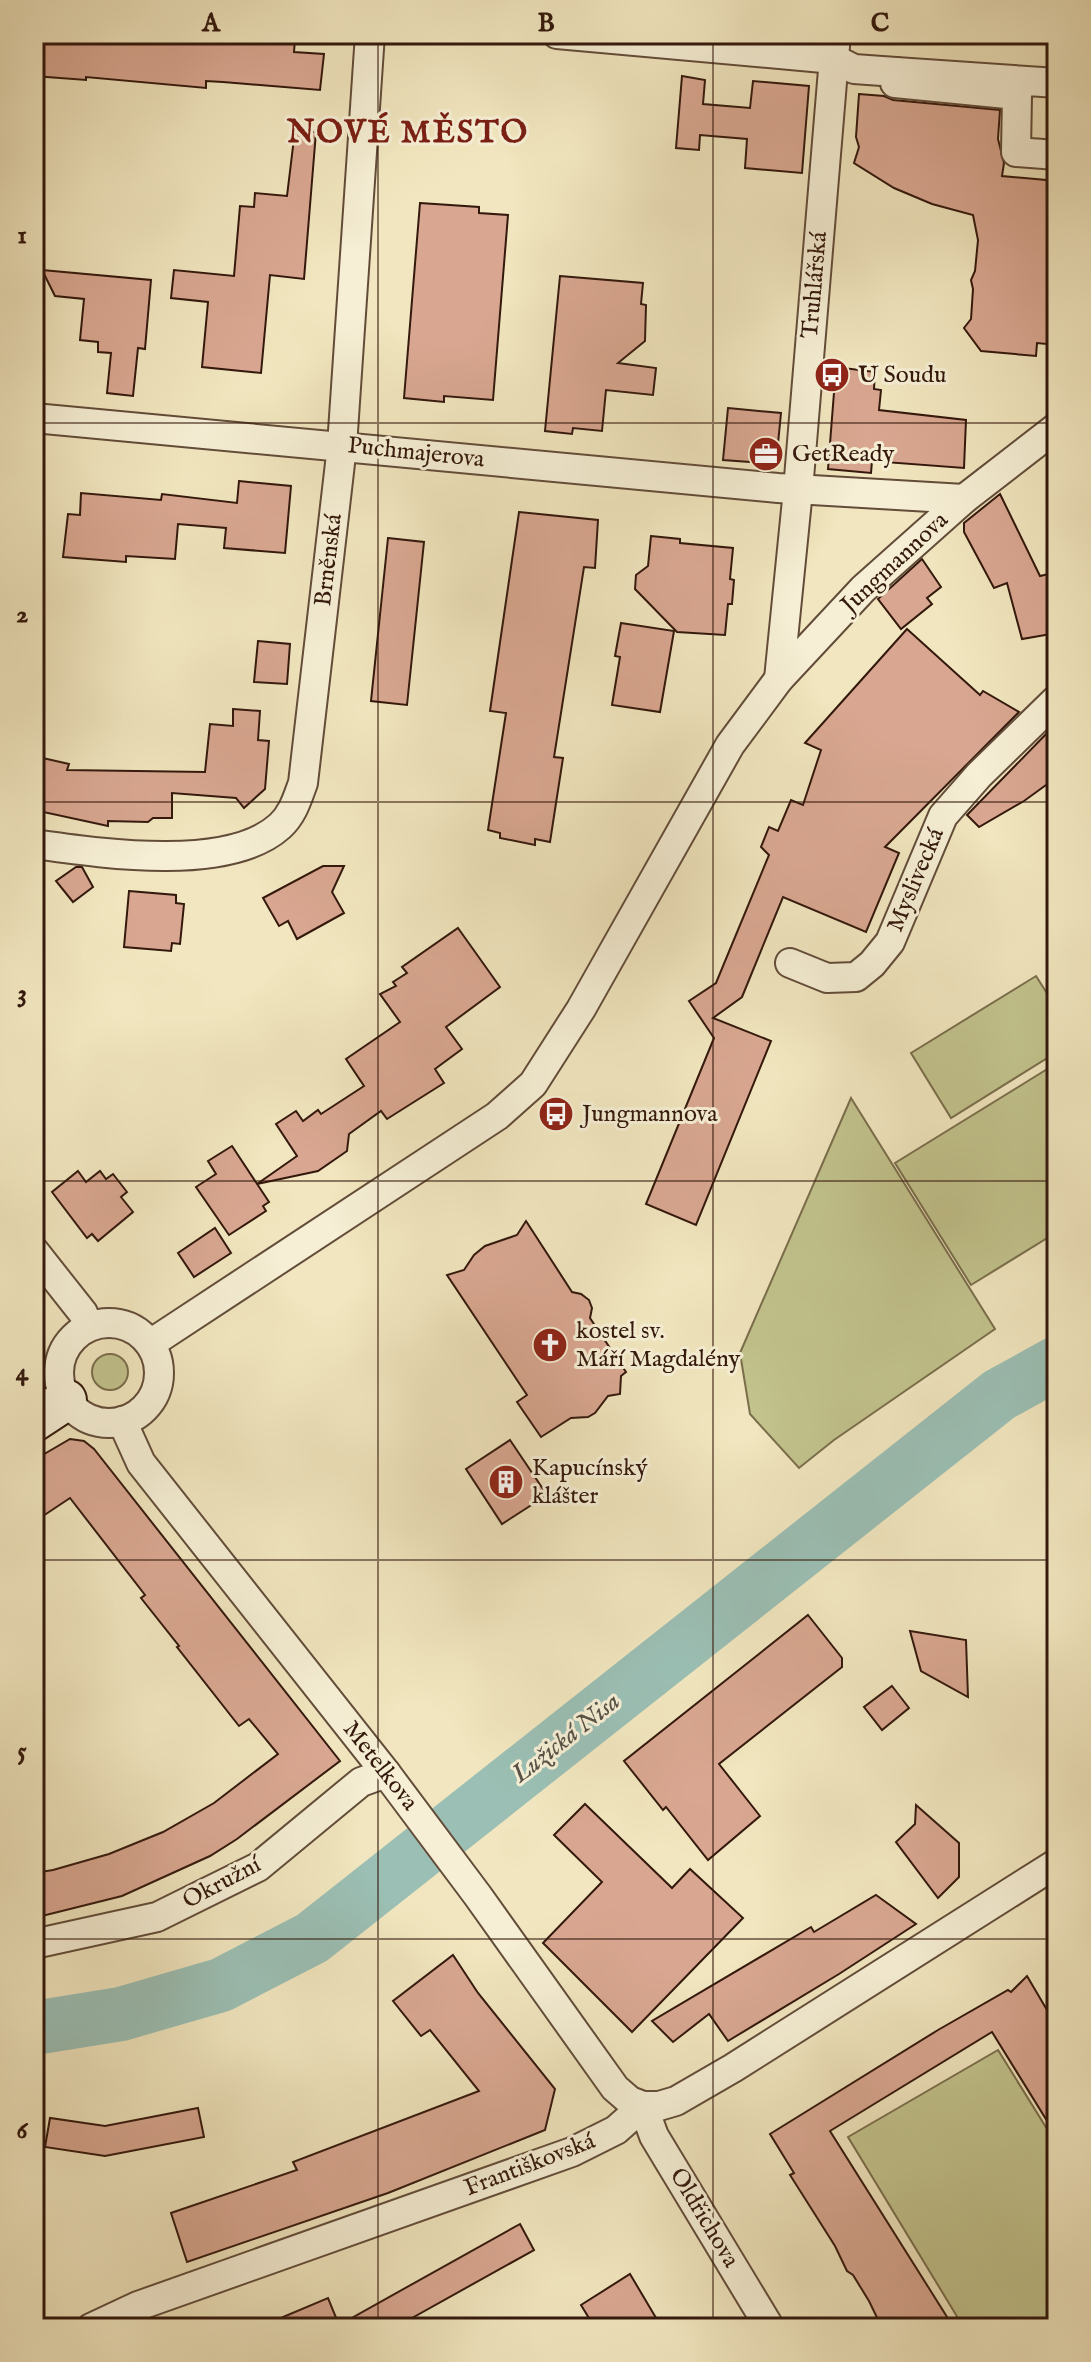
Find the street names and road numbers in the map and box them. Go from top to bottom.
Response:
street label: Truhlářská [795,230,835,340]
street label: Puchmajerova [346,430,487,476]
street label: Jungmannova [833,505,956,623]
street label: Brněnská [308,511,350,608]
street label: Myslivecká [880,823,952,937]
street label: Metelkova [335,1715,425,1818]
street label: Okružní [178,1849,268,1916]
street label: Františkovská [460,2126,600,2204]
street label: Oldřichova [662,2162,746,2274]

